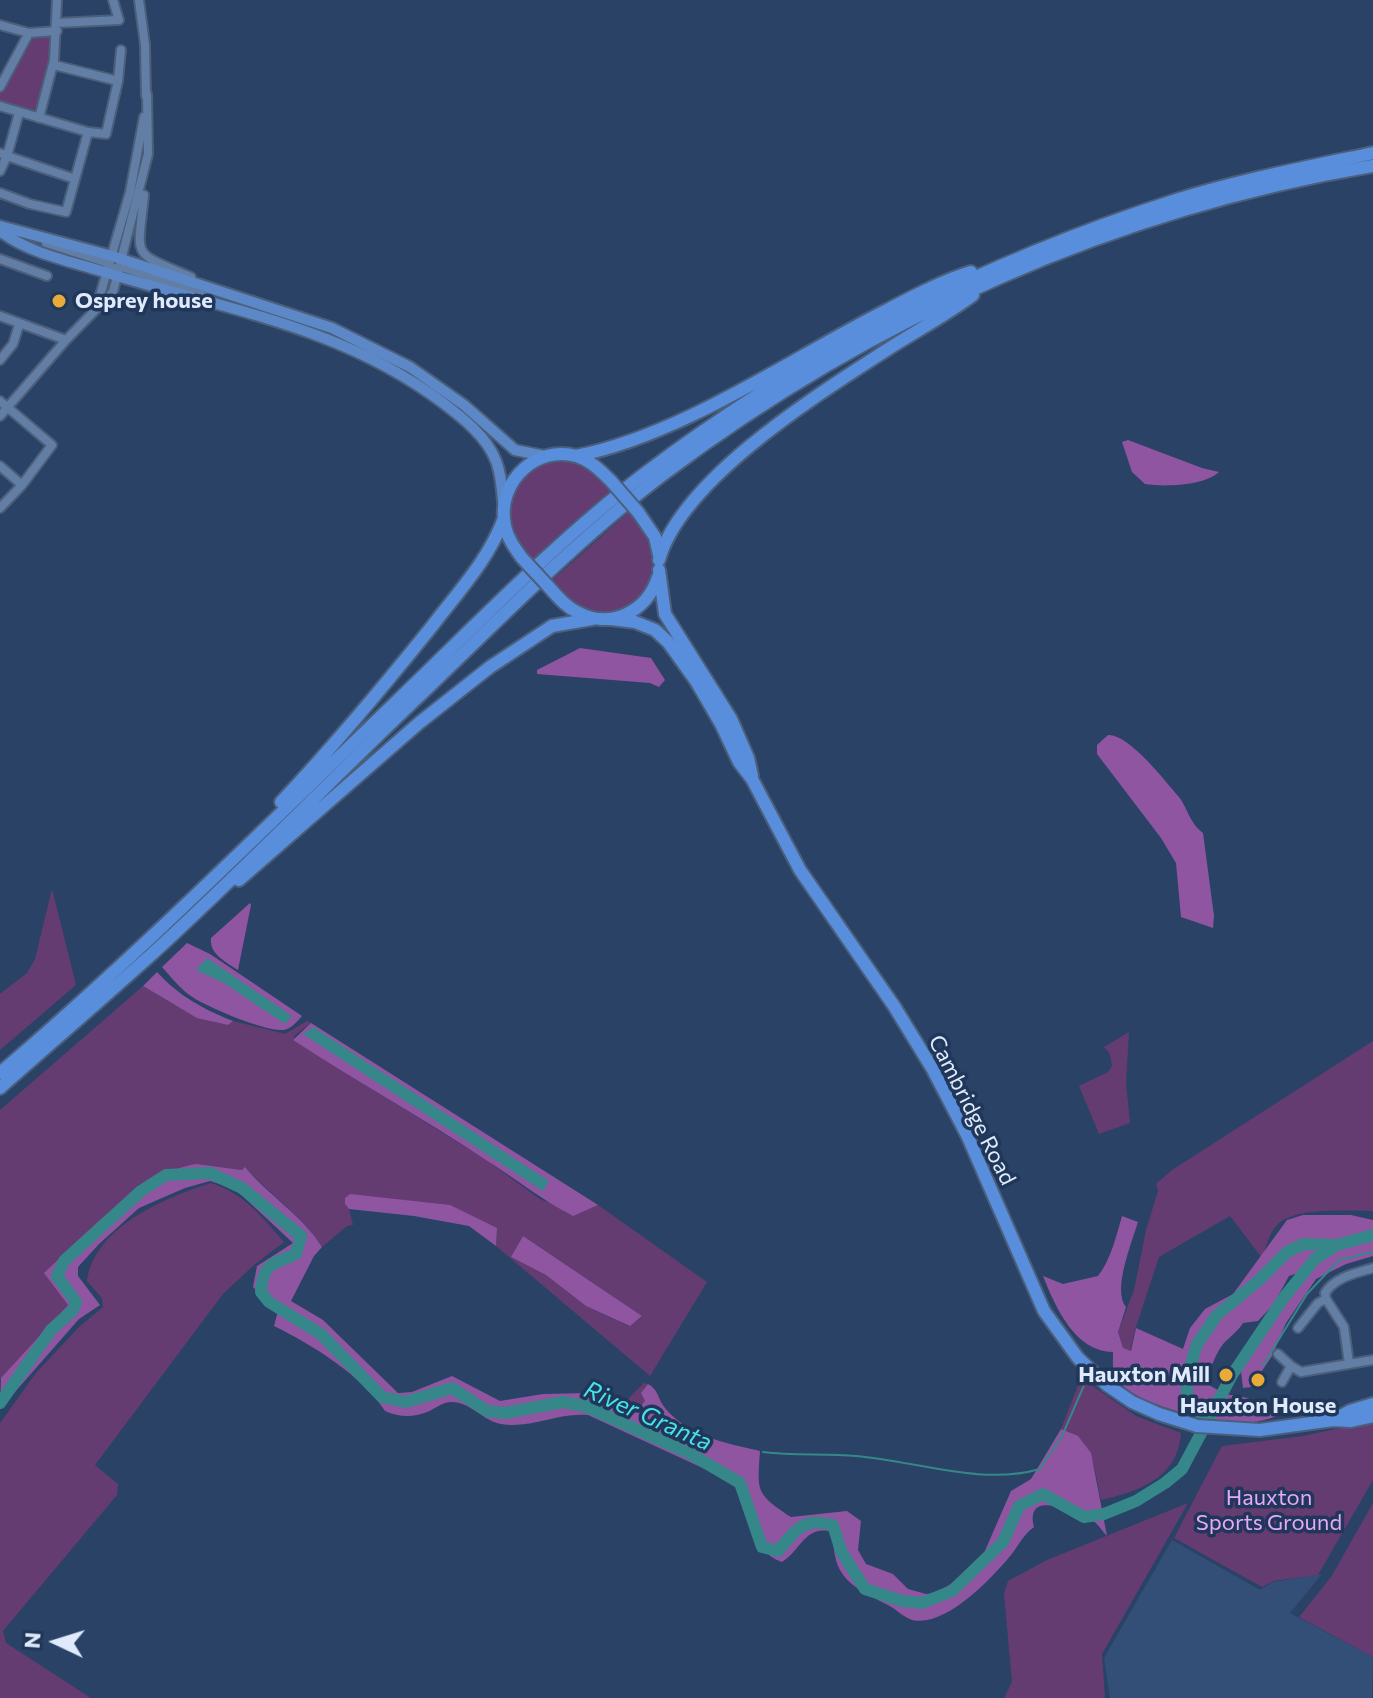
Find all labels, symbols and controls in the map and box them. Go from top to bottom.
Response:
place label: Osprey house [75,288,213,314]
marker: Osprey house [50,292,68,310]
street label: Cambridge Road [923,1031,1021,1189]
place label: Hauxton Mill [1078,1362,1210,1388]
marker: Hauxton Mill [1217,1366,1235,1384]
marker: Hauxton House [1249,1371,1267,1389]
water label: River Granta [580,1375,716,1457]
place label: Hauxton House [1180,1393,1336,1419]
park label: Hauxton Sports Ground [1196,1485,1342,1536]
north arrow [16,1602,96,1682]
text: N [18,1631,46,1649]

